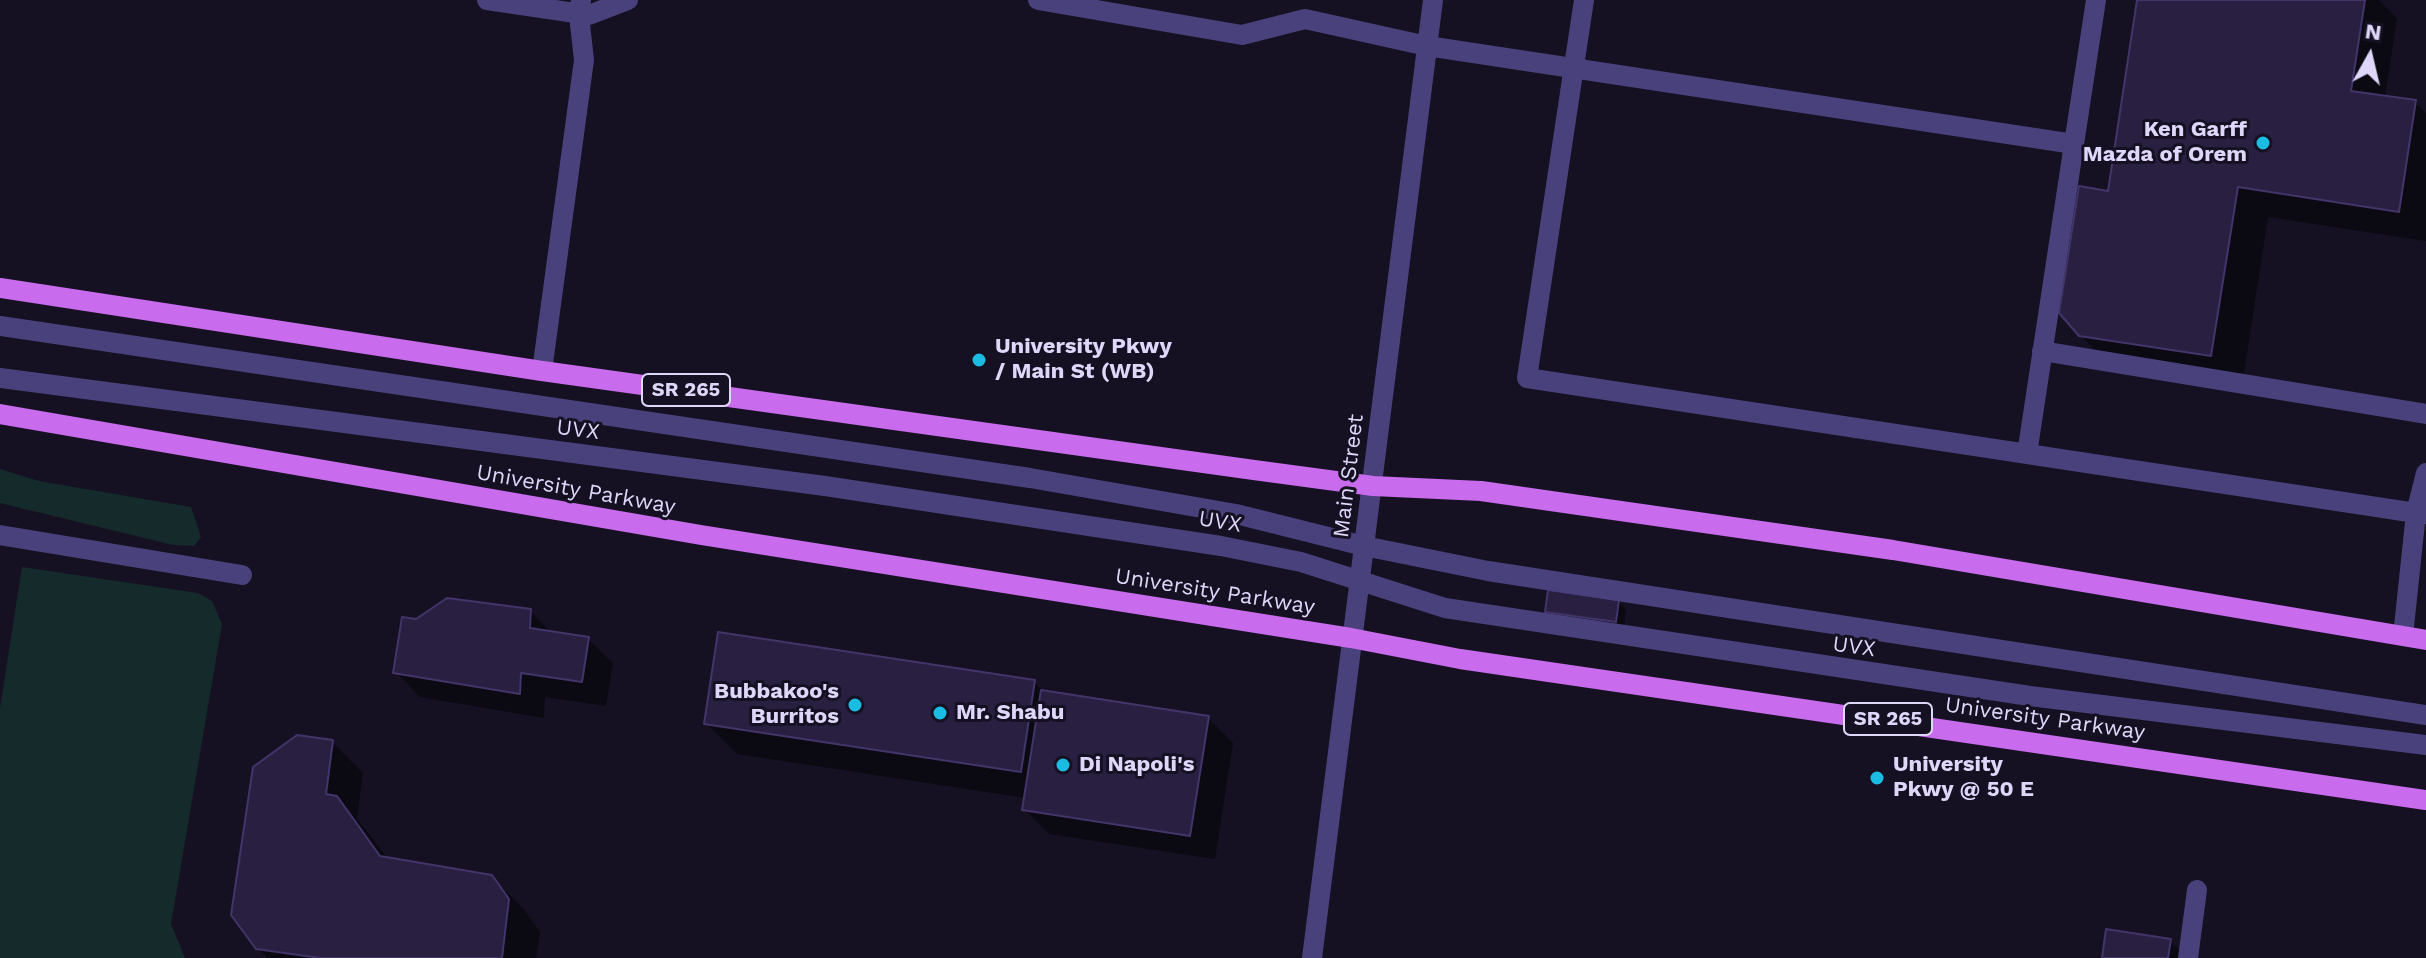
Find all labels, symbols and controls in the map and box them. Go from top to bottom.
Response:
north arrow [2330,16,2410,96]
text: N [2364,18,2383,45]
place label: Ken Garff Mazda of Orem [2083,117,2247,168]
marker: Ken Garff Mazda of Orem [2254,134,2272,152]
place label: University Pkwy / Main St (WB) [995,334,1172,386]
marker: University Pkwy / Main St (WB) [970,351,988,369]
road number: SR 265 [642,374,730,406]
street label: Main Street [1328,413,1370,539]
street label: UVX [555,414,601,446]
street label: University Parkway [474,459,678,521]
street label: UVX [1197,506,1243,538]
street label: University Parkway [1113,563,1317,621]
street label: UVX [1831,631,1877,663]
place label: Bubbakoo's Burritos [714,679,839,730]
street label: University Parkway [1943,692,2147,746]
marker: Bubbakoo's Burritos [846,696,864,714]
place label: Mr. Shabu [956,700,1064,726]
road number: SR 265 [1844,703,1932,735]
marker: Mr. Shabu [931,704,949,722]
place label: Di Napoli's [1079,752,1194,778]
place label: University Pkwy @ 50 E [1893,752,2034,804]
marker: Di Napoli's [1054,756,1072,774]
marker: University Pkwy @ 50 E [1868,769,1886,787]

